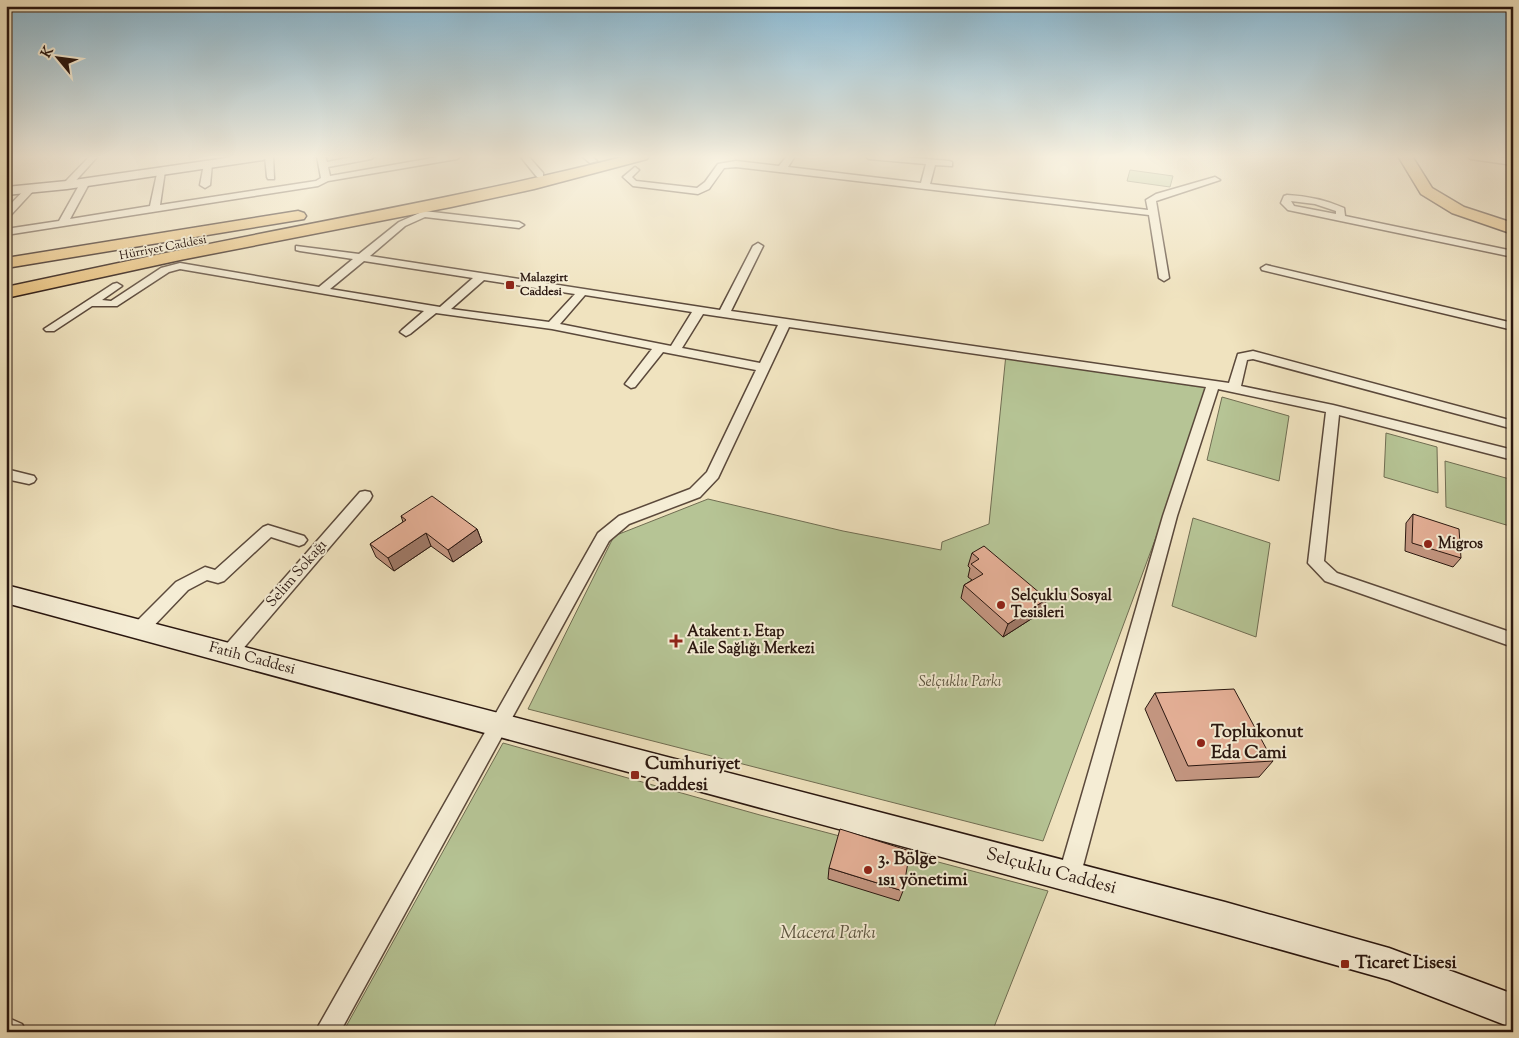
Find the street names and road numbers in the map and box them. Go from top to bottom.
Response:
street label: Hürriyet Caddesi [118,231,209,265]
street label: Selim Sokağı [262,536,332,612]
street label: Fatih Caddesi [206,637,298,681]
street label: Selçuklu Caddesi [983,842,1119,902]

